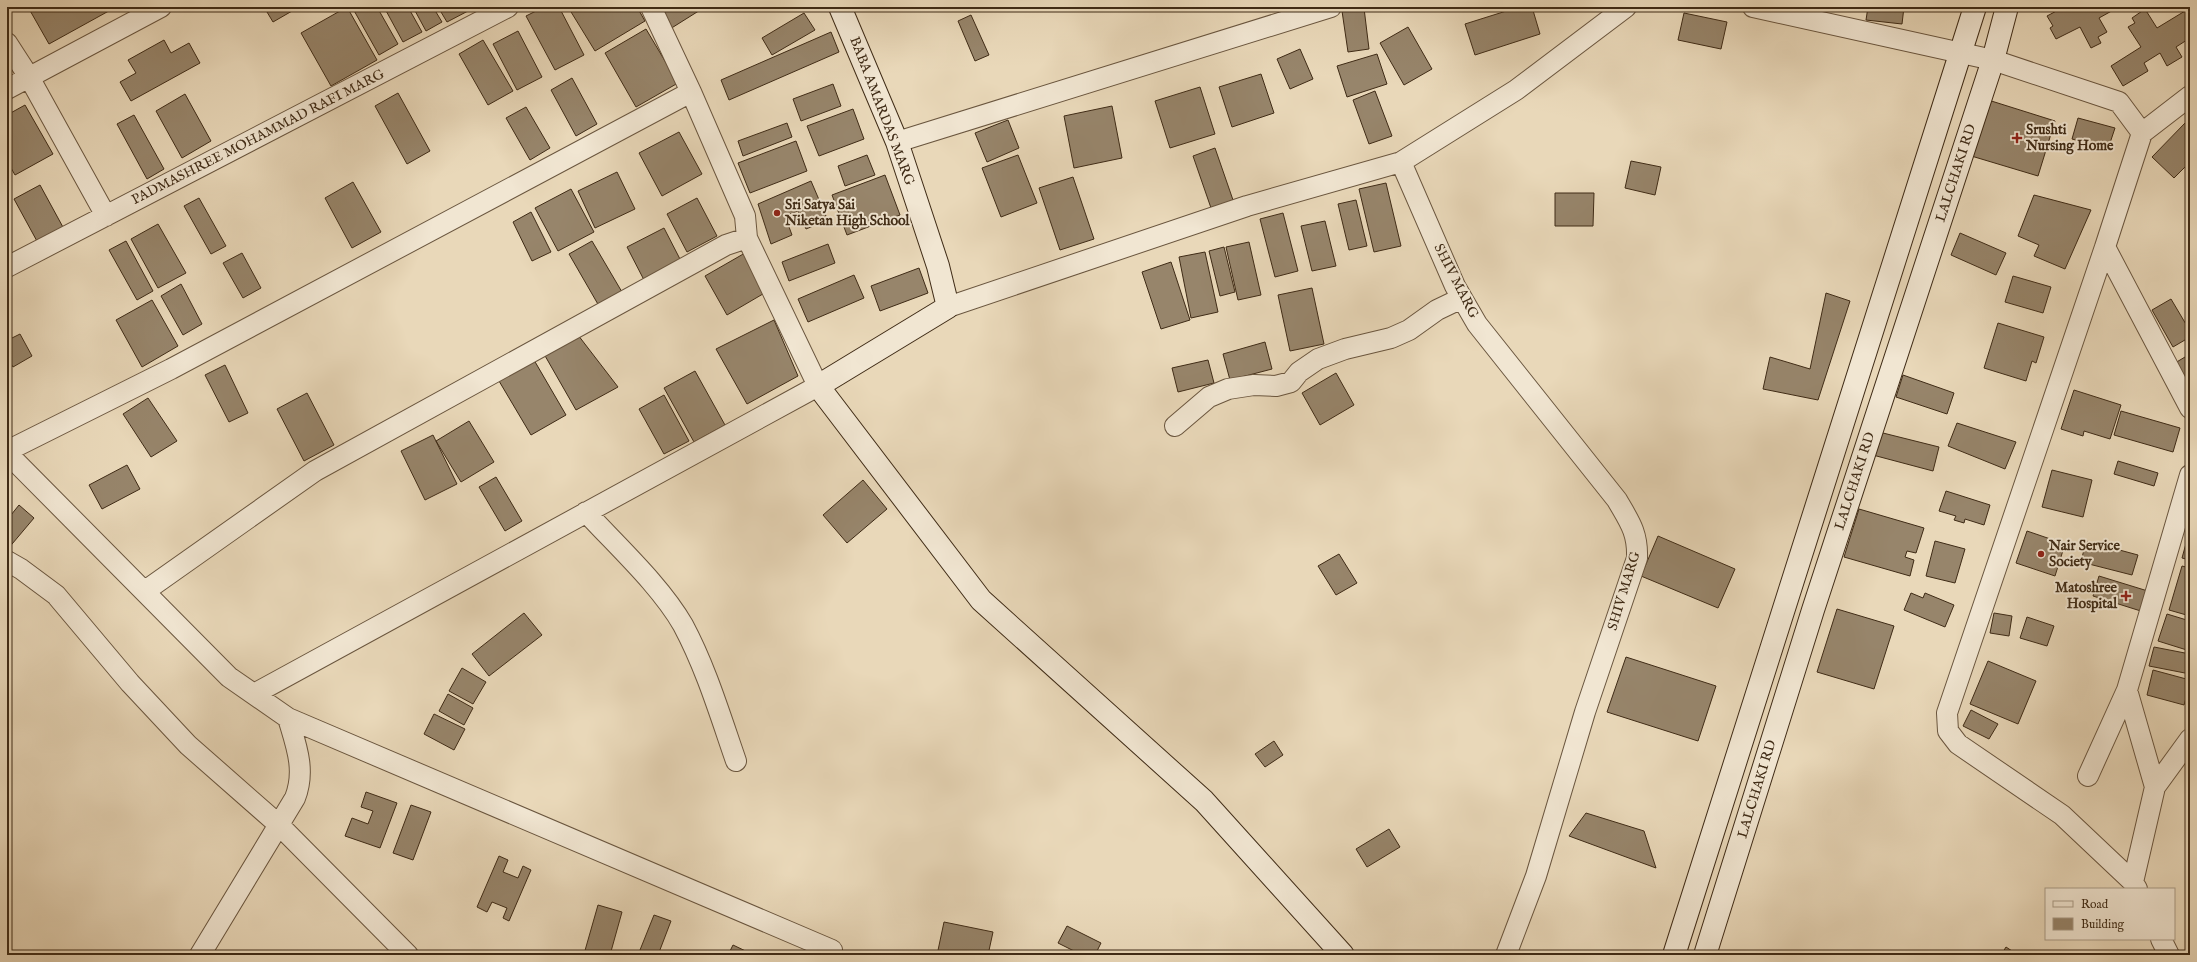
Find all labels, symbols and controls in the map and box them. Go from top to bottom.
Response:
street label: BABA AMARDAS MARG [845,34,919,189]
street label: PADMASHREE MOHAMMAD RAFI MARG [129,65,388,209]
place label: Srushti Nursing Home [2025,121,2114,155]
street label: LALCHAKI RD [1932,122,1980,224]
marker: Srushti Nursing Home [2011,132,2023,144]
place label: Sri Satya Sai Niketan High School [784,196,910,230]
marker: Sri Satya Sai Niketan High School [772,208,782,218]
street label: SHIV MARG [1429,241,1483,322]
street label: LALCHAKI RD [1831,430,1879,532]
place label: Nair Service Society [2048,537,2120,571]
street label: SHIV MARG [1603,549,1645,633]
marker: Nair Service Society [2036,549,2046,559]
place label: Matoshree Hospital [2055,579,2118,613]
marker: Matoshree Hospital [2120,590,2132,602]
street label: LALCHAKI RD [1733,738,1781,840]
legend [2045,888,2175,940]
text: Road [2081,897,2109,912]
text: Building [2081,917,2125,932]

